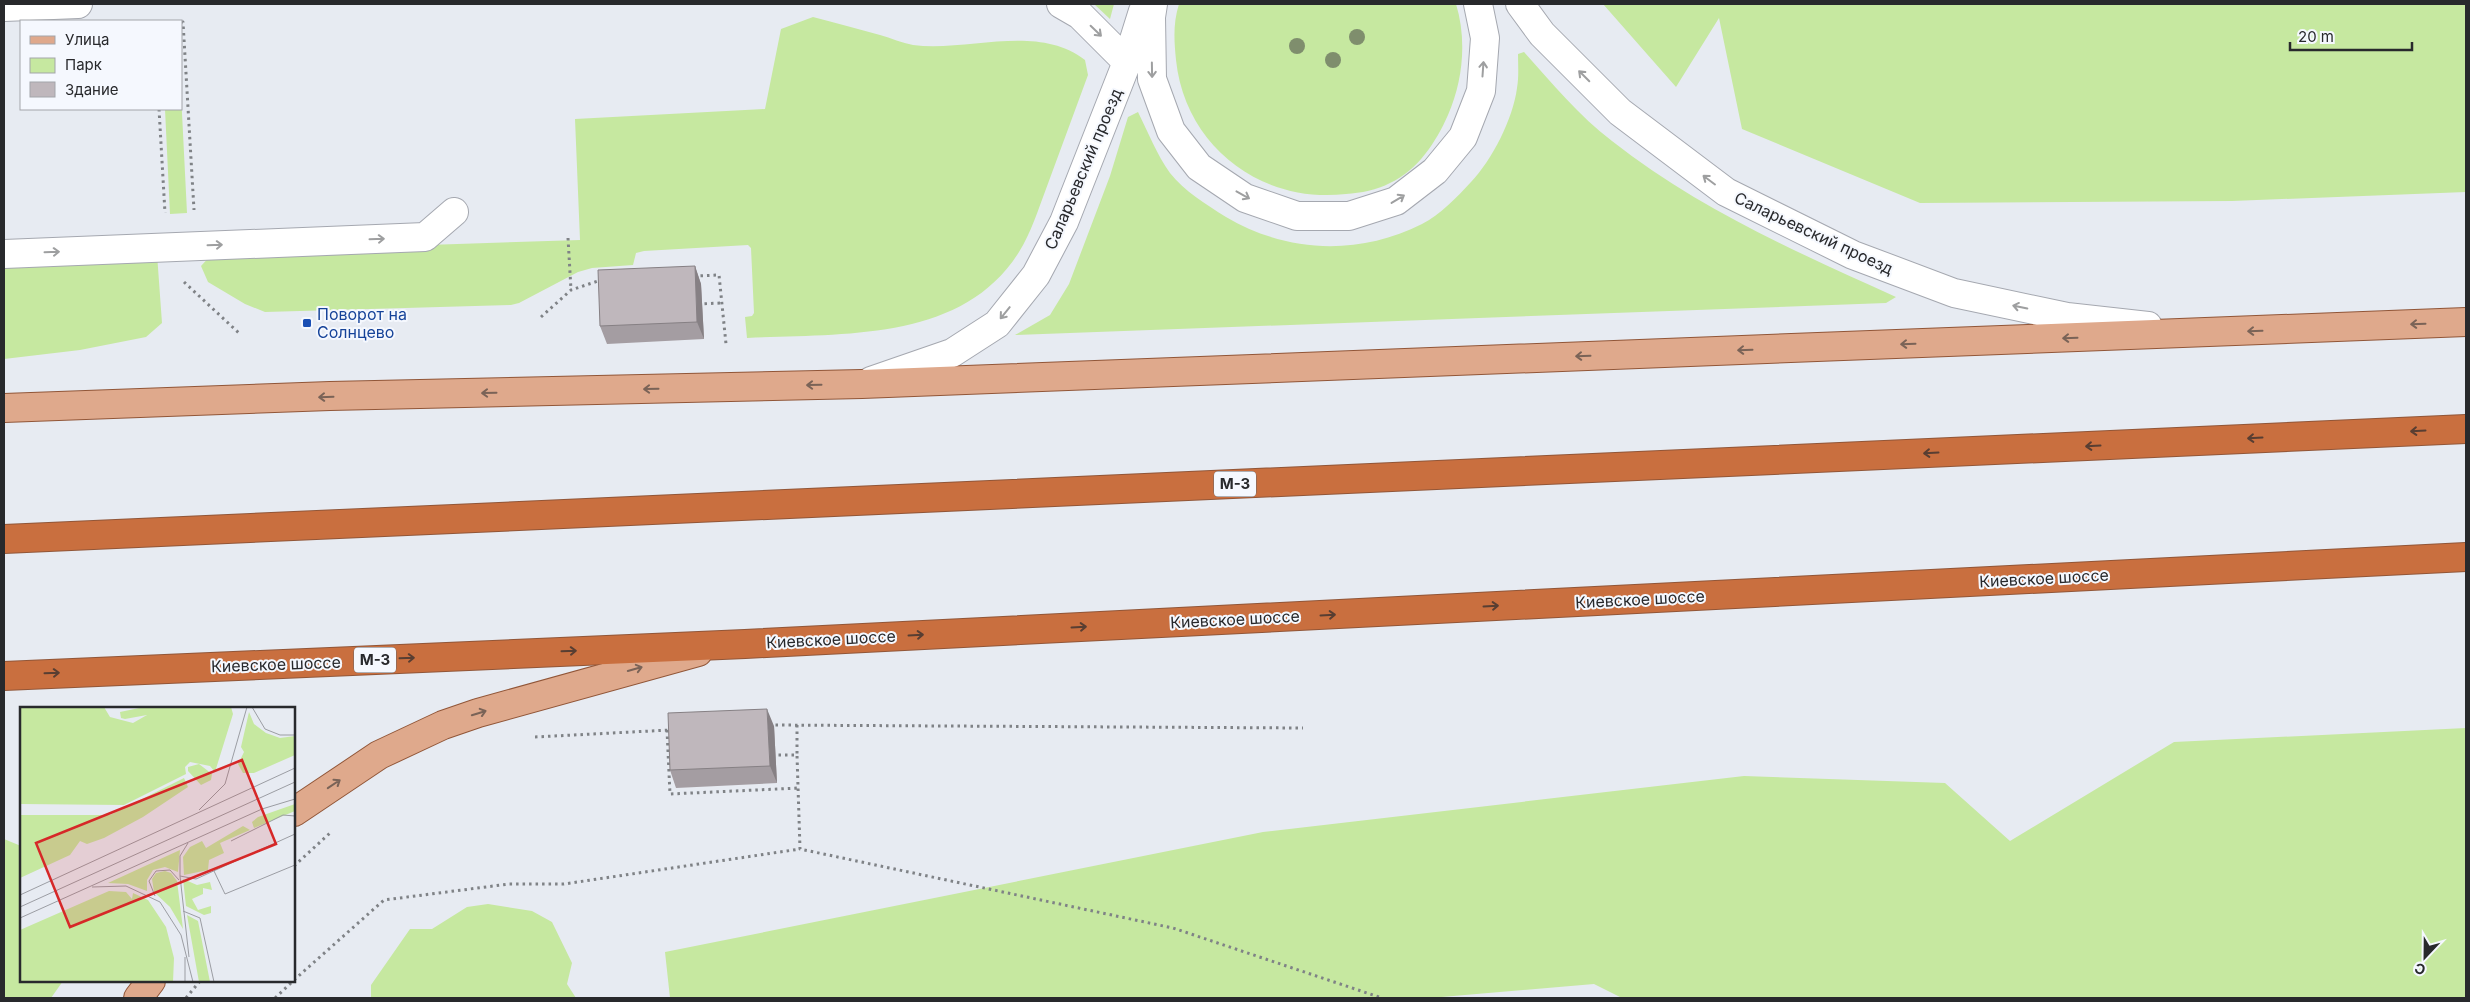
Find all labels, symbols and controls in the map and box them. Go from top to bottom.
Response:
legend [20,20,182,110]
scale bar [2290,20,2412,52]
one-way arrow [1090,25,1102,37]
text: 20 m [2298,27,2334,46]
text: Улица [65,30,109,49]
text: Парк [65,55,102,74]
one-way arrow [1147,61,1157,77]
one-way arrow [1478,61,1487,77]
one-way arrow [1578,70,1590,83]
text: Здание [65,80,119,99]
street label: Саларьевский проезд [1040,85,1126,253]
one-way arrow [1702,175,1716,185]
street label: Саларьевский проезд [1731,187,1897,279]
one-way arrow [1235,190,1250,200]
one-way arrow [1390,193,1404,203]
one-way arrow [368,234,385,244]
one-way arrow [207,241,223,250]
one-way arrow [44,247,60,256]
one-way arrow [2012,302,2028,311]
place label: Поворот на Солнцево [317,304,407,342]
one-way arrow [1000,306,1011,319]
marker: Поворот на Солнцево [301,317,313,329]
one-way arrow [2410,319,2426,328]
one-way arrow [2247,326,2263,335]
one-way arrow [2062,333,2078,343]
one-way arrow [1900,340,1916,349]
one-way arrow [1738,346,1754,355]
one-way arrow [1575,352,1591,361]
one-way arrow [806,380,822,390]
one-way arrow [644,384,660,393]
one-way arrow [481,388,497,397]
one-way arrow [319,392,335,401]
one-way arrow [2410,426,2426,436]
one-way arrow [2247,434,2263,443]
one-way arrow [2085,441,2101,450]
one-way arrow [1923,448,1939,457]
road number: М-3 [1214,472,1256,496]
street label: Киевское шоссе [1979,565,2109,591]
street label: Киевское шоссе [1575,586,1705,612]
one-way arrow [1482,602,1498,611]
street label: Киевское шоссе [1170,606,1300,632]
one-way arrow [1320,610,1336,619]
one-way arrow [1070,622,1086,632]
street label: Киевское шоссе [766,626,896,652]
one-way arrow [908,631,924,640]
one-way arrow [561,647,577,656]
road number: М-3 [354,648,396,672]
street label: Киевское шоссе [211,652,341,676]
one-way arrow [399,654,415,663]
one-way arrow [627,664,643,673]
one-way arrow [44,669,60,678]
inset map [20,707,295,982]
one-way arrow [471,708,486,717]
one-way arrow [326,779,340,789]
north arrow [2400,932,2450,982]
text: С [2412,960,2428,979]

